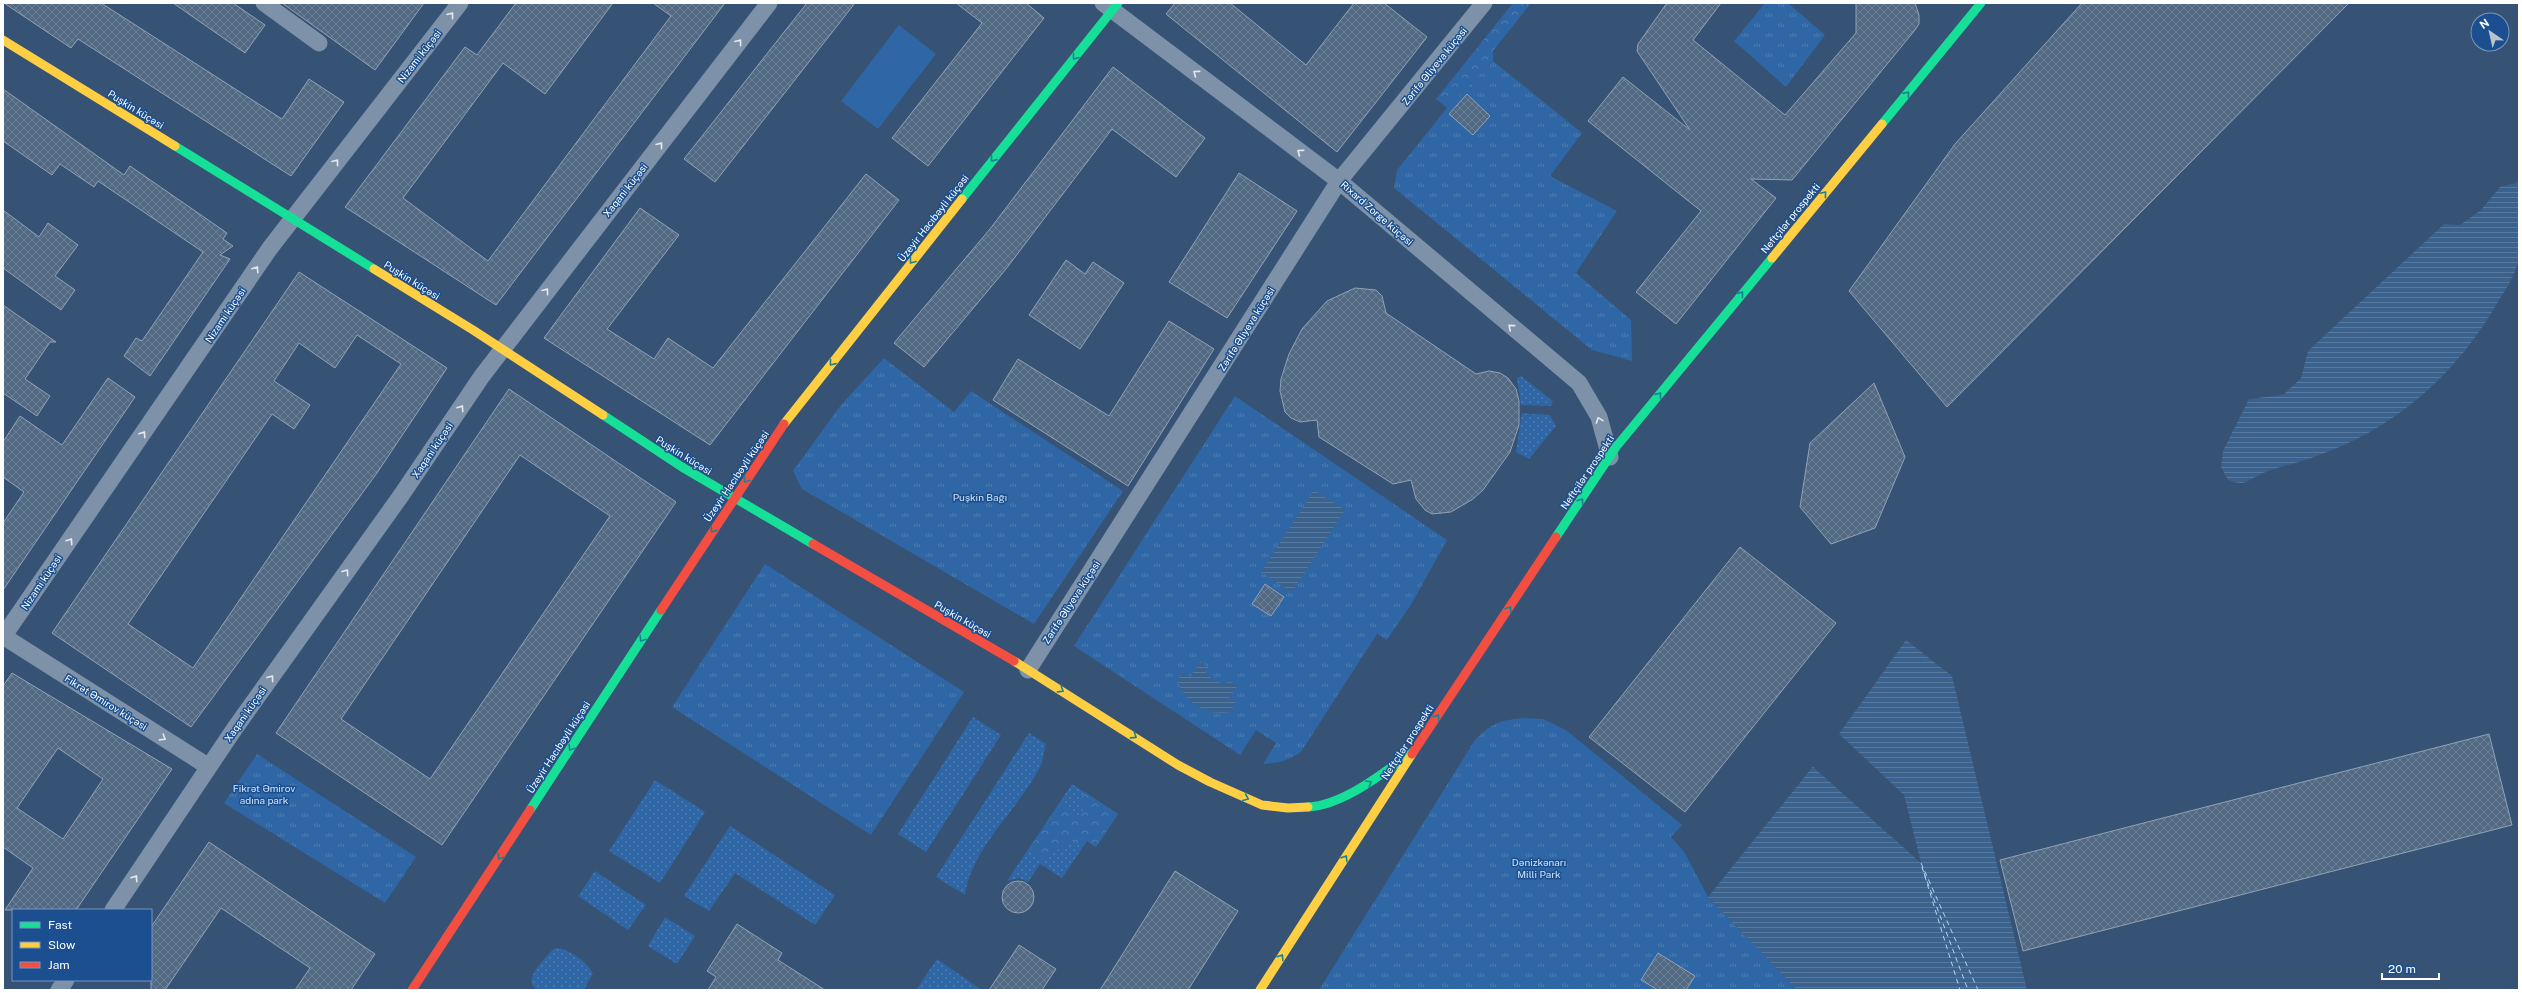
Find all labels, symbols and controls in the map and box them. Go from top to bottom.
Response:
north arrow [2470,12,2510,52]
one-way arrow [446,13,453,20]
text: N [2477,16,2491,31]
street label: Zərifə Əliyeva küçəsi [1399,25,1469,107]
street label: Nizami küçəsi [395,27,443,85]
one-way arrow [735,39,742,46]
one-way arrow [1072,53,1079,60]
one-way arrow [1194,71,1201,78]
street label: Puşkin küçəsi [106,87,166,131]
one-way arrow [1902,91,1909,98]
one-way arrow [655,142,662,149]
one-way arrow [1298,149,1305,156]
one-way arrow [991,154,998,161]
one-way arrow [331,159,338,166]
street label: Xaqani küçəsi [600,161,650,219]
street label: Üzeyir Hacıbəyli küçəsi [895,172,971,264]
street label: Rixard Zorge küçəsi [1338,178,1416,248]
street label: Neftçilər prospekti [1758,180,1822,256]
one-way arrow [1819,191,1826,199]
one-way arrow [910,256,917,263]
street label: Puşkin küçəsi [382,258,442,302]
one-way arrow [251,266,258,273]
street label: Nizami küçəsi [202,285,248,345]
street label: Zərifə Əliyeva küçəsi [1215,285,1277,373]
one-way arrow [541,289,548,296]
one-way arrow [1737,292,1744,299]
one-way arrow [1509,324,1516,331]
one-way arrow [829,358,836,365]
one-way arrow [1654,392,1661,399]
one-way arrow [456,405,463,412]
one-way arrow [1596,416,1604,423]
street label: Xaqani küçəsi [409,420,455,480]
street label: Üzeyir Hacıbəyli küçəsi [701,428,771,524]
one-way arrow [138,431,145,438]
street label: Puşkin küçəsi [654,433,714,477]
street label: Neftçilər prospekti [1558,433,1616,511]
one-way arrow [743,476,751,483]
park label: Puşkin Bağı [953,491,1007,503]
one-way arrow [1576,498,1583,505]
one-way arrow [710,526,718,533]
one-way arrow [65,538,72,545]
street label: Nizami küçəsi [18,552,64,612]
street label: Zərifə Əliyeva küçəsi [1040,558,1102,646]
one-way arrow [341,569,348,576]
street label: Puşkin küçəsi [933,598,993,640]
one-way arrow [1504,606,1512,613]
one-way arrow [639,635,646,642]
street label: Fikrət Əmirov küçəsi [63,672,149,732]
one-way arrow [266,675,273,682]
street label: Xaqani küçəsi [222,684,268,744]
one-way arrow [1057,685,1064,693]
street label: Üzeyir Hacıbəyli küçəsi [524,699,592,795]
street label: Neftçilər prospekti [1378,702,1436,782]
one-way arrow [1432,714,1440,721]
one-way arrow [1130,731,1137,739]
one-way arrow [159,733,166,740]
one-way arrow [568,744,575,751]
one-way arrow [1365,780,1372,787]
park label: Fikrət Əmirov adına park [233,782,295,806]
one-way arrow [1242,793,1249,801]
one-way arrow [497,853,505,860]
one-way arrow [1340,855,1348,862]
park label: Dənizkənarı Milli Park [1512,856,1566,880]
one-way arrow [130,875,137,882]
legend [12,909,152,981]
text: Fast [48,918,73,932]
text: Slow [48,938,76,952]
one-way arrow [1276,954,1284,961]
scale bar [2382,955,2439,981]
text: Jam [48,958,70,972]
text: 20 m [2388,962,2416,976]

